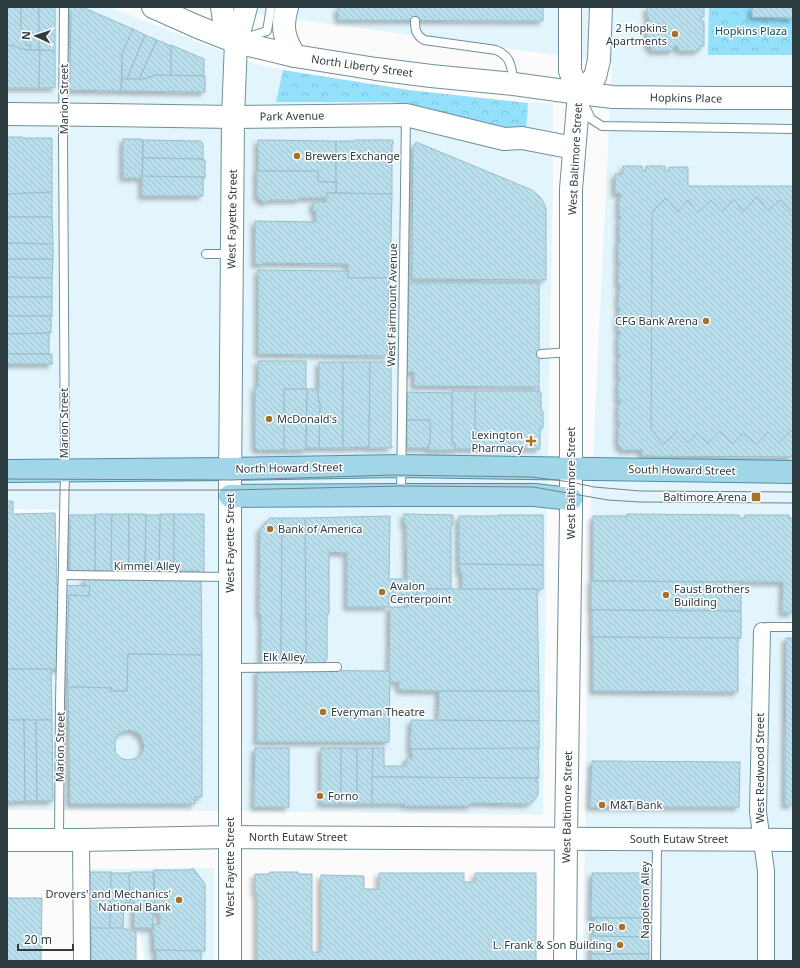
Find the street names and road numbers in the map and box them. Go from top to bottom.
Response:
street label: North Liberty Street [310,51,414,80]
street label: Marion Street [56,64,71,134]
street label: Hopkins Place [650,89,722,106]
street label: West Baltimore Street [564,102,585,215]
street label: Park Avenue [259,107,324,124]
street label: West Fayette Street [223,169,240,269]
street label: West Fairmount Avenue [383,243,400,367]
street label: Marion Street [56,388,71,458]
street label: West Baltimore Street [563,427,578,539]
street label: North Howard Street [235,459,343,476]
street label: South Howard Street [628,461,736,478]
street label: West Fayette Street [222,493,237,593]
street label: Kimmel Alley [114,558,181,573]
street label: Elk Alley [263,649,305,664]
street label: Marion Street [51,712,68,782]
street label: West Redwood Street [752,713,767,823]
street label: West Baltimore Street [558,751,575,863]
street label: West Fayette Street [222,817,237,917]
street label: North Eutaw Street [249,829,347,844]
street label: South Eutaw Street [630,831,728,846]
street label: Napoleon Alley [637,861,652,939]

